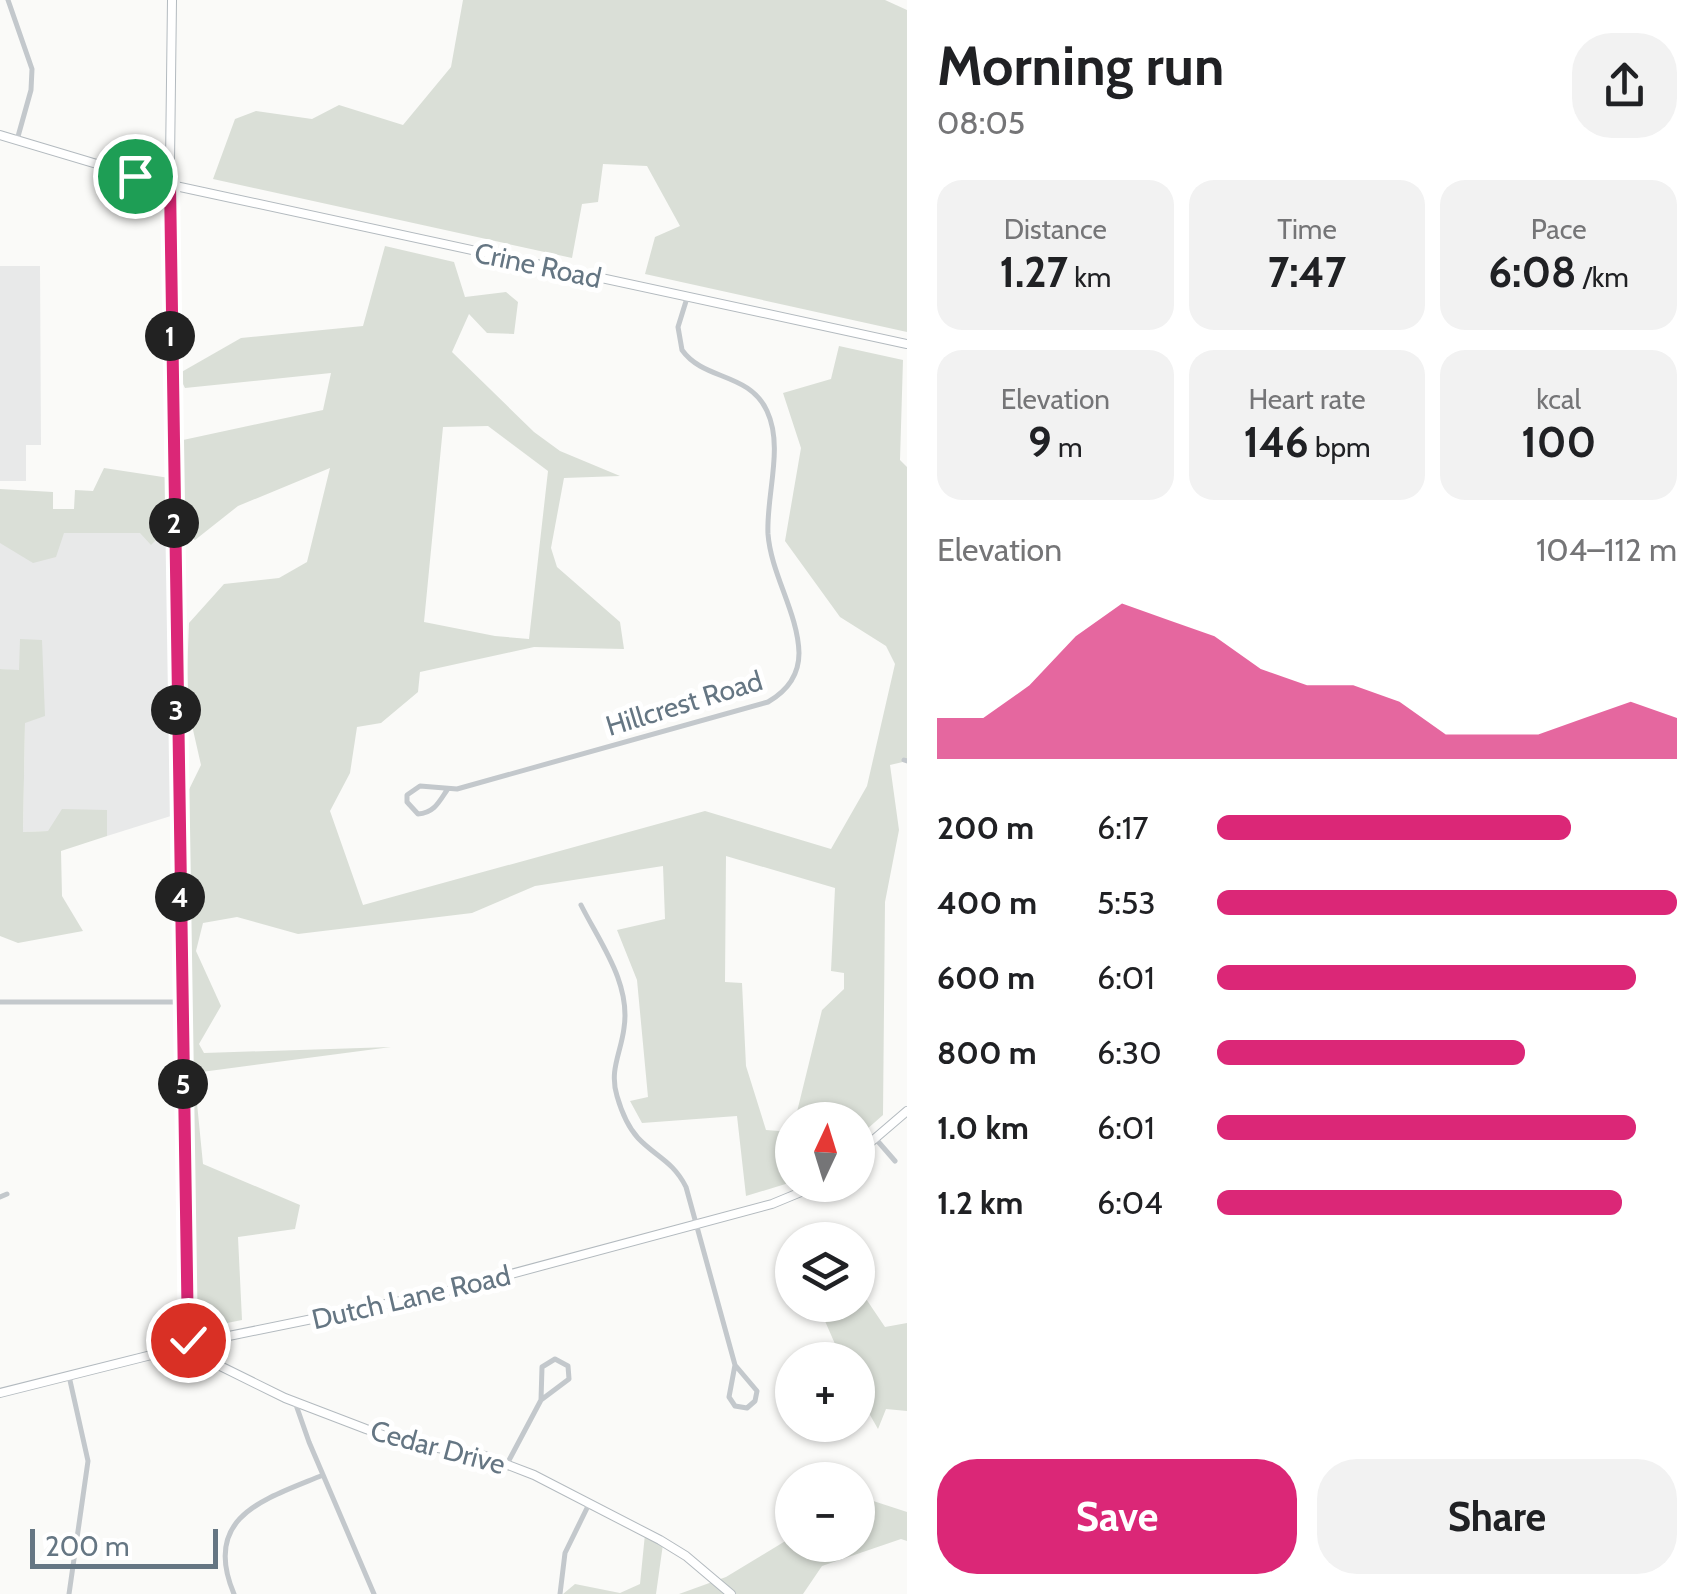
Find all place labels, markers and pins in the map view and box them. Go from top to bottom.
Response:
pin [93,134,178,219]
pin: 1 [145,311,195,361]
pin: 2 [149,498,199,548]
pin: 3 [151,685,201,735]
pin: 4 [155,872,205,922]
pin: 5 [158,1059,208,1109]
pin [146,1298,231,1383]

